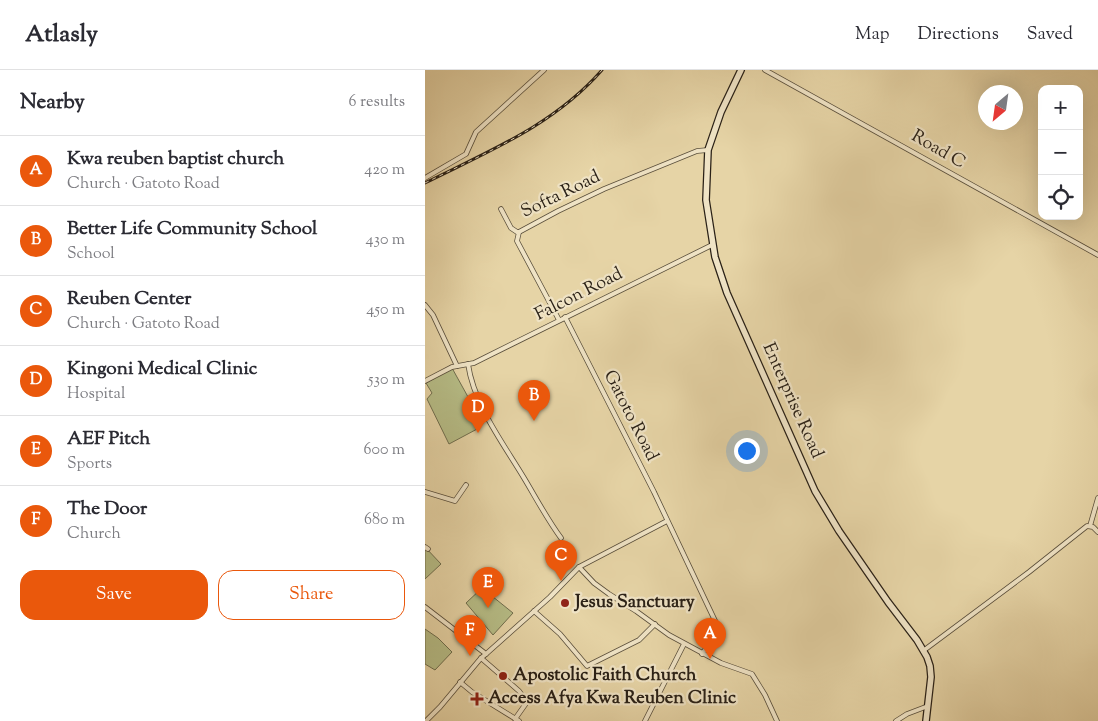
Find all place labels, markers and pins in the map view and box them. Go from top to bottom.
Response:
pin: B [518,380,550,421]
pin: D [462,392,494,433]
pin: C [545,540,577,581]
pin: E [472,567,504,608]
place label: Jesus Sanctuary [573,590,695,616]
marker: Jesus Sanctuary [559,597,571,609]
pin: F [454,615,486,656]
pin: A [694,618,726,659]
place label: Apostolic Faith Church [513,663,697,689]
marker: Apostolic Faith Church [497,670,509,682]
place label: Access Afya Kwa Reuben Clinic [488,686,737,712]
marker: Access Afya Kwa Reuben Clinic [470,692,484,706]

